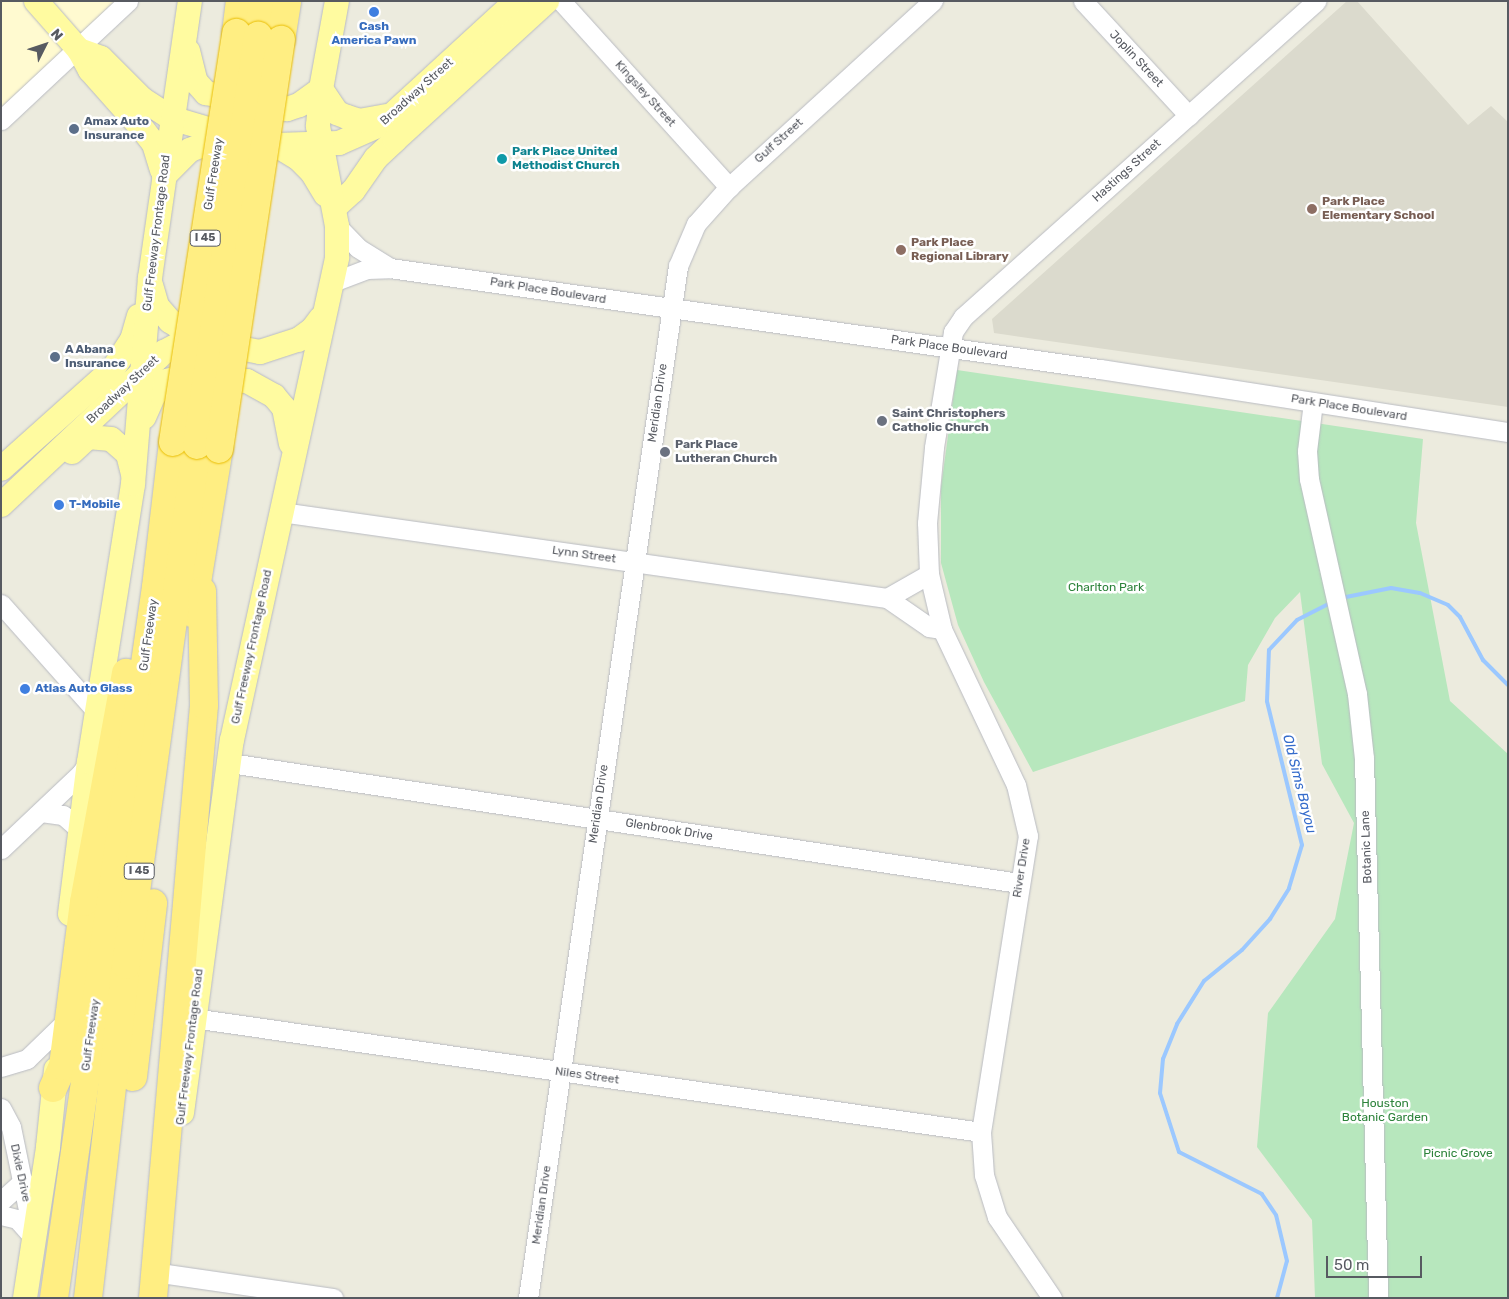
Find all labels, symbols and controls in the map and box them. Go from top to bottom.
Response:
marker: Cash America Pawn [368,6,380,18]
north arrow [20,20,70,70]
place label: Cash America Pawn [331,20,417,48]
text: N [47,25,66,44]
street label: Joplin Street [1106,28,1166,90]
street label: Broadway Street [378,55,456,129]
street label: Kingsley Street [611,58,679,130]
place label: Amax Auto Insurance [84,115,149,143]
street label: Gulf Street [752,115,806,167]
marker: Amax Auto Insurance [68,123,80,135]
street label: Gulf Freeway [201,137,227,211]
street label: Hastings Street [1090,137,1164,205]
place label: Park Place United Methodist Church [512,145,620,173]
marker: Park Place United Methodist Church [496,153,508,165]
street label: Gulf Freeway Frontage Road [140,154,174,312]
place label: Park Place Elementary School [1322,195,1435,223]
marker: Park Place Elementary School [1306,203,1318,215]
road number: I 45 [189,230,221,247]
place label: Park Place Regional Library [911,236,1009,264]
marker: Park Place Regional Library [895,244,907,256]
street label: Park Place Boulevard [489,275,607,307]
street label: Park Place Boulevard [890,333,1008,363]
place label: A Abana Insurance [65,343,125,371]
marker: A Abana Insurance [49,351,61,363]
street label: Broadway Street [84,353,162,427]
street label: Meridian Drive [645,363,671,443]
street label: Park Place Boulevard [1290,392,1408,424]
place label: Saint Christophers Catholic Church [892,407,1006,435]
marker: Saint Christophers Catholic Church [876,415,888,427]
place label: Park Place Lutheran Church [675,438,777,466]
marker: Park Place Lutheran Church [659,446,671,458]
place label: T-Mobile [69,498,120,512]
marker: T-Mobile [53,499,65,511]
street label: Lynn Street [551,543,617,567]
street label: Gulf Freeway Frontage Road [229,568,275,726]
park label: Charlton Park [1068,581,1144,595]
street label: Gulf Freeway [137,598,161,672]
place label: Atlas Auto Glass [35,682,133,696]
marker: Atlas Auto Glass [19,683,31,695]
water label: Old Sims Bayou [1279,733,1319,835]
street label: Meridian Drive [586,764,612,844]
street label: Botanic Lane [1359,810,1375,884]
street label: Glenbrook Drive [624,816,714,844]
street label: River Drive [1010,837,1034,899]
road number: I 45 [123,862,155,879]
street label: Gulf Freeway Frontage Road [173,968,207,1126]
street label: Gulf Freeway [79,998,103,1072]
street label: Niles Street [554,1064,620,1088]
park label: Houston Botanic Garden [1342,1097,1428,1125]
street label: Dixie Drive [7,1143,33,1203]
park label: Picnic Grove [1423,1147,1493,1161]
street label: Meridian Drive [529,1165,555,1245]
scale bar [1329,1246,1425,1278]
text: 50 m [1334,1256,1369,1274]

